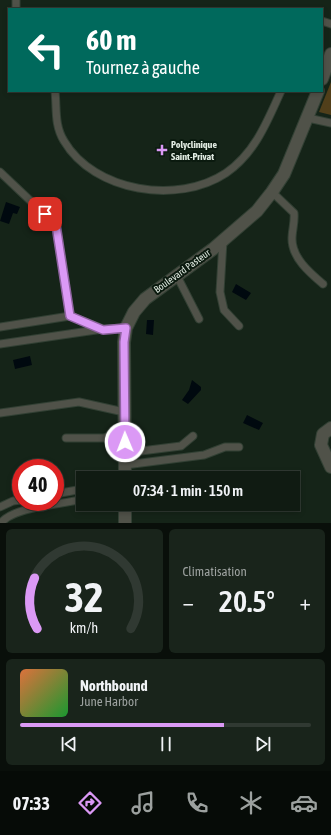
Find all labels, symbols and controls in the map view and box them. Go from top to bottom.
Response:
icon: left [20,24,72,76]
text: 60 m [86,24,136,56]
text: Tournez à gauche [86,57,200,78]
place label: Polyclinique Saint-Privat [171,139,217,162]
marker: Polyclinique Saint-Privat [156,144,168,156]
pin [28,197,62,231]
icon: arrive [34,203,56,225]
street label: Boulevard Pasteur [152,246,213,295]
position arrow [104,421,146,463]
speed limit sign: 40 [12,459,64,511]
text: 07:34 · 1 min · 150 m [133,482,243,499]
text: Climatisation [183,564,247,579]
text: 32 [65,573,104,621]
text: 20.5° [219,584,275,618]
text: − [183,589,194,615]
text: + [300,589,311,615]
text: km/h [70,620,98,636]
text: Northbound [80,677,148,694]
text: June Harbor [80,694,138,709]
icon: previous [58,733,80,755]
icon: pause [155,733,177,755]
icon: next [252,733,274,755]
icon: directions [76,789,104,817]
icon: music [129,789,157,817]
icon: phone [183,789,211,817]
icon: climate [237,789,265,817]
icon: car [290,789,318,817]
text: 07:33 [13,793,50,814]

